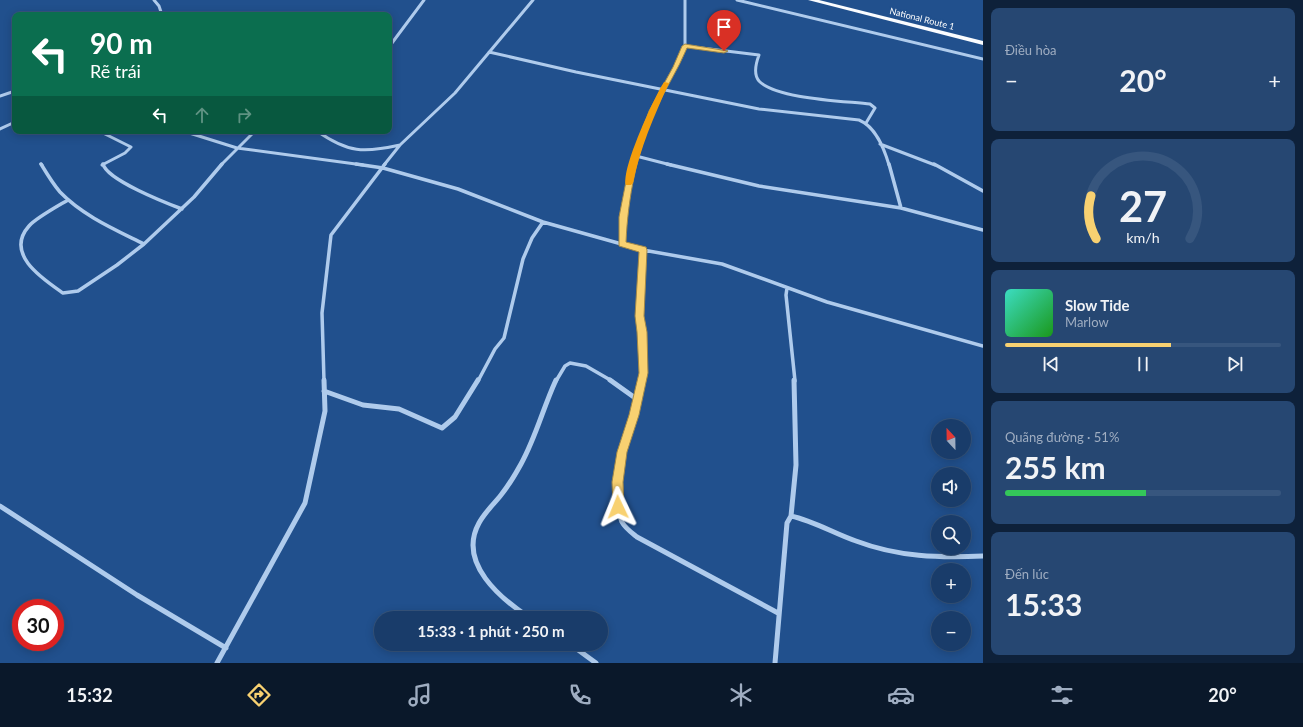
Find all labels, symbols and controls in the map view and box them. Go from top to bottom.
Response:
street label: National Route 1 [888,5,956,32]
pin [707,10,741,51]
icon: arrive [713,16,735,38]
text: 90 m [90,26,153,60]
icon: left [24,28,76,80]
text: Điều hòa [1005,42,1057,58]
text: Rẽ trái [90,60,141,82]
text: 20° [1119,62,1167,98]
text: − [1005,67,1018,94]
text: + [1268,67,1281,94]
icon: left [149,104,171,126]
icon: ahead [191,104,213,126]
icon: right [233,104,255,126]
text: 27 [1119,180,1167,230]
text: km/h [1126,228,1160,245]
text: Slow Tide [1065,296,1130,314]
text: Marlow [1065,314,1109,330]
icon: previous [1040,353,1062,375]
icon: pause [1132,353,1154,375]
icon: next [1224,353,1246,375]
north arrow [931,419,971,459]
map controls [931,419,971,651]
text: Quãng đường · 51% [1005,429,1119,445]
text: 255 km [1005,449,1106,485]
button: sound [931,467,971,507]
position arrow [597,486,639,528]
button: search [931,515,971,555]
button: + [931,563,971,603]
text: Đến lúc [1005,566,1049,582]
text: 15:33 [1005,586,1082,622]
speed limit sign: 30 [12,599,64,651]
button: − [931,611,971,651]
text: 15:33 · 1 phút · 250 m [417,622,565,640]
icon: directions [245,681,273,709]
icon: music [406,681,434,709]
icon: phone [566,681,594,709]
icon: climate [727,681,755,709]
icon: car [887,681,915,709]
icon: filters [1048,681,1076,709]
text: 15:32 [66,684,113,706]
text: 20° [1208,684,1237,706]

